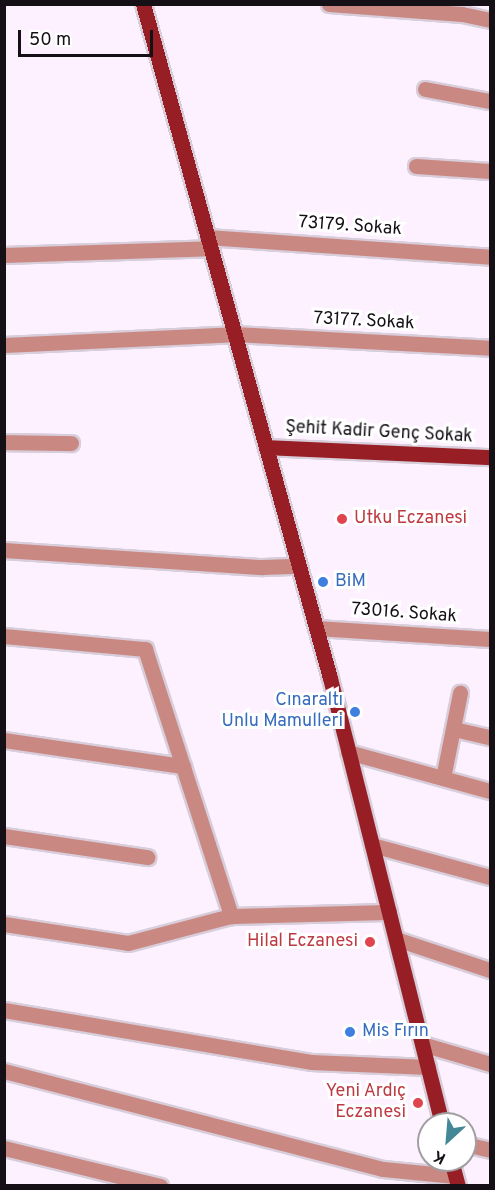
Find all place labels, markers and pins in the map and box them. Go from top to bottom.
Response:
place label: Utku Eczanesi [354,508,467,530]
marker: Utku Eczanesi [335,512,349,526]
place label: BiM [335,571,366,593]
marker: BiM [316,575,330,589]
place label: Cınaraltı Unlu Mamulleri [222,691,343,734]
marker: Cınaraltı Unlu Mamulleri [348,705,362,719]
place label: Hilal Eczanesi [247,931,358,953]
marker: Hilal Eczanesi [363,935,377,949]
place label: Mis Fırın [362,1021,429,1043]
marker: Mis Fırın [343,1025,357,1039]
place label: Yeni Ardıç Eczanesi [325,1082,406,1124]
marker: Yeni Ardıç Eczanesi [411,1096,425,1110]

